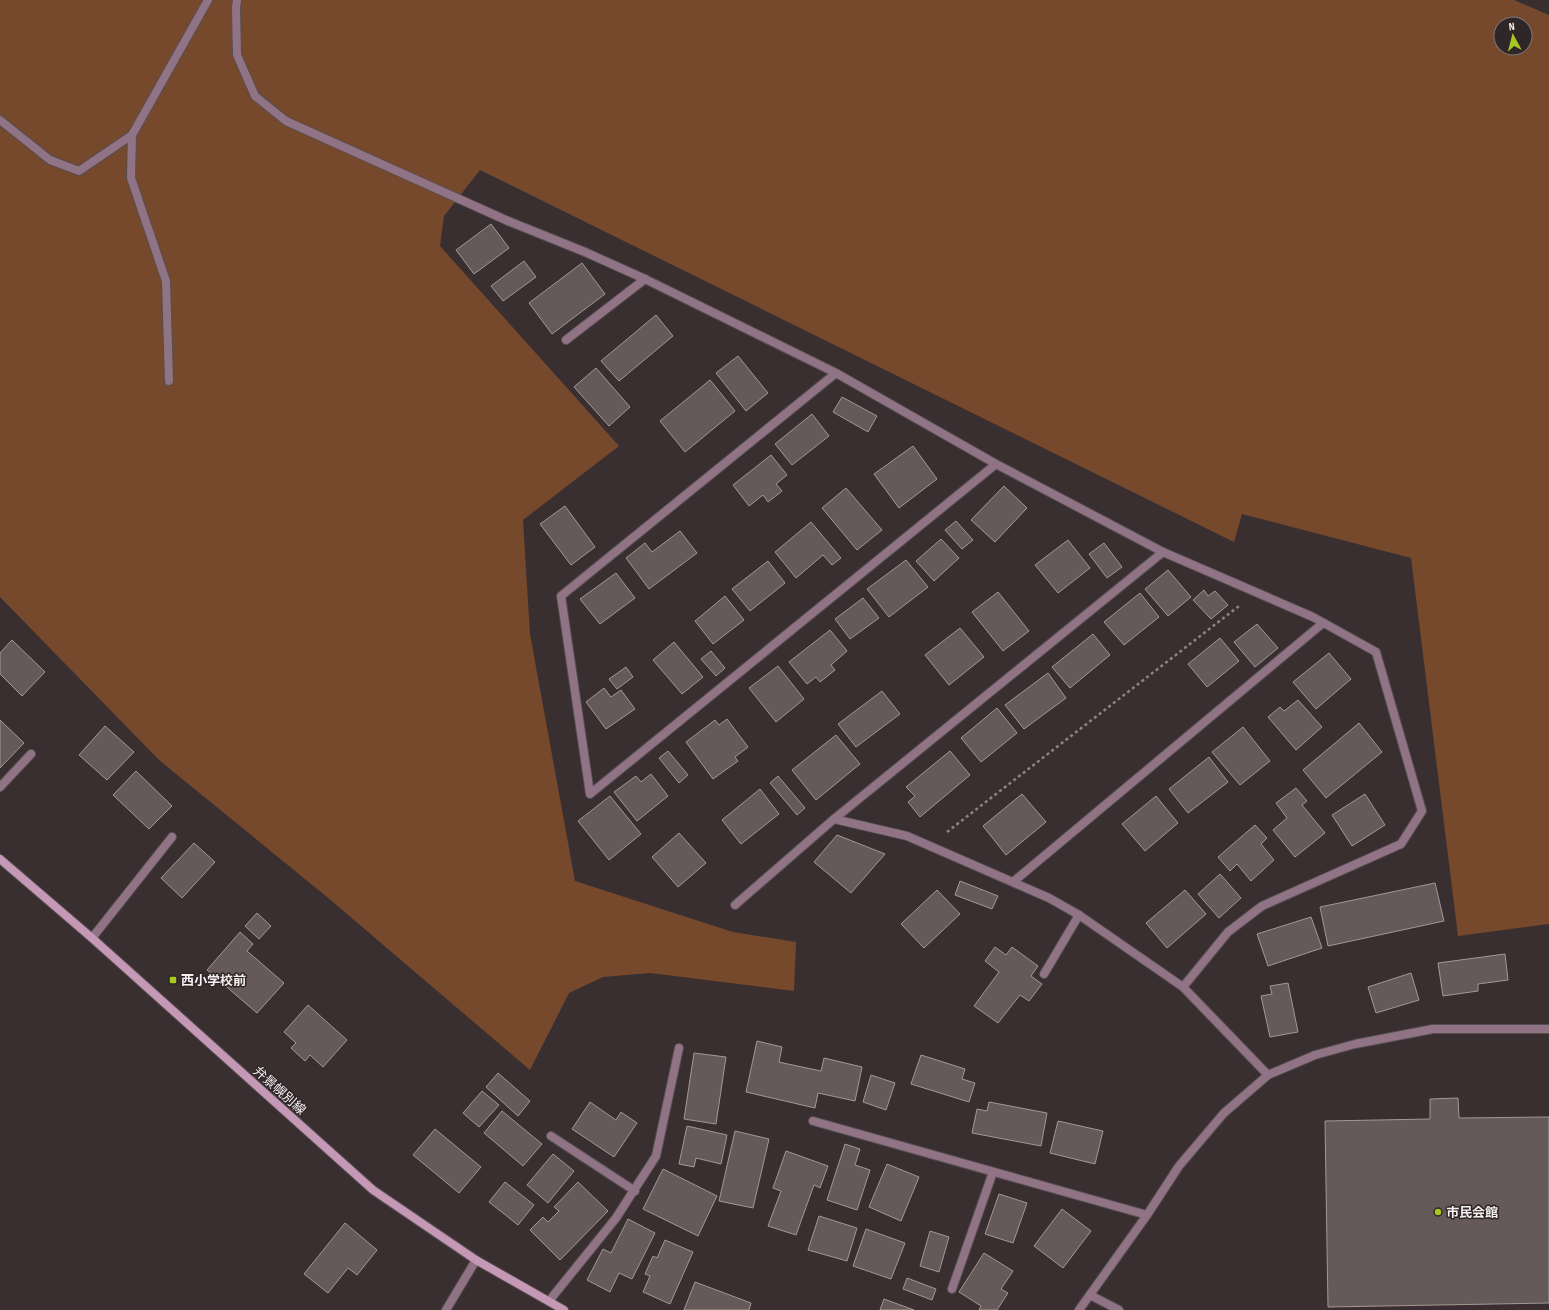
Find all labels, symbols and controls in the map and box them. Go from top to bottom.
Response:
north arrow [1493,16,1533,56]
text: N [1508,20,1516,33]
place label: 西小学校前 [181,973,246,989]
marker: 西小学校前 [168,975,178,985]
street label: 弁景幌別線 [250,1063,309,1118]
place label: 市民会館 [1446,1205,1498,1221]
marker: 市民会館 [1433,1207,1443,1217]

